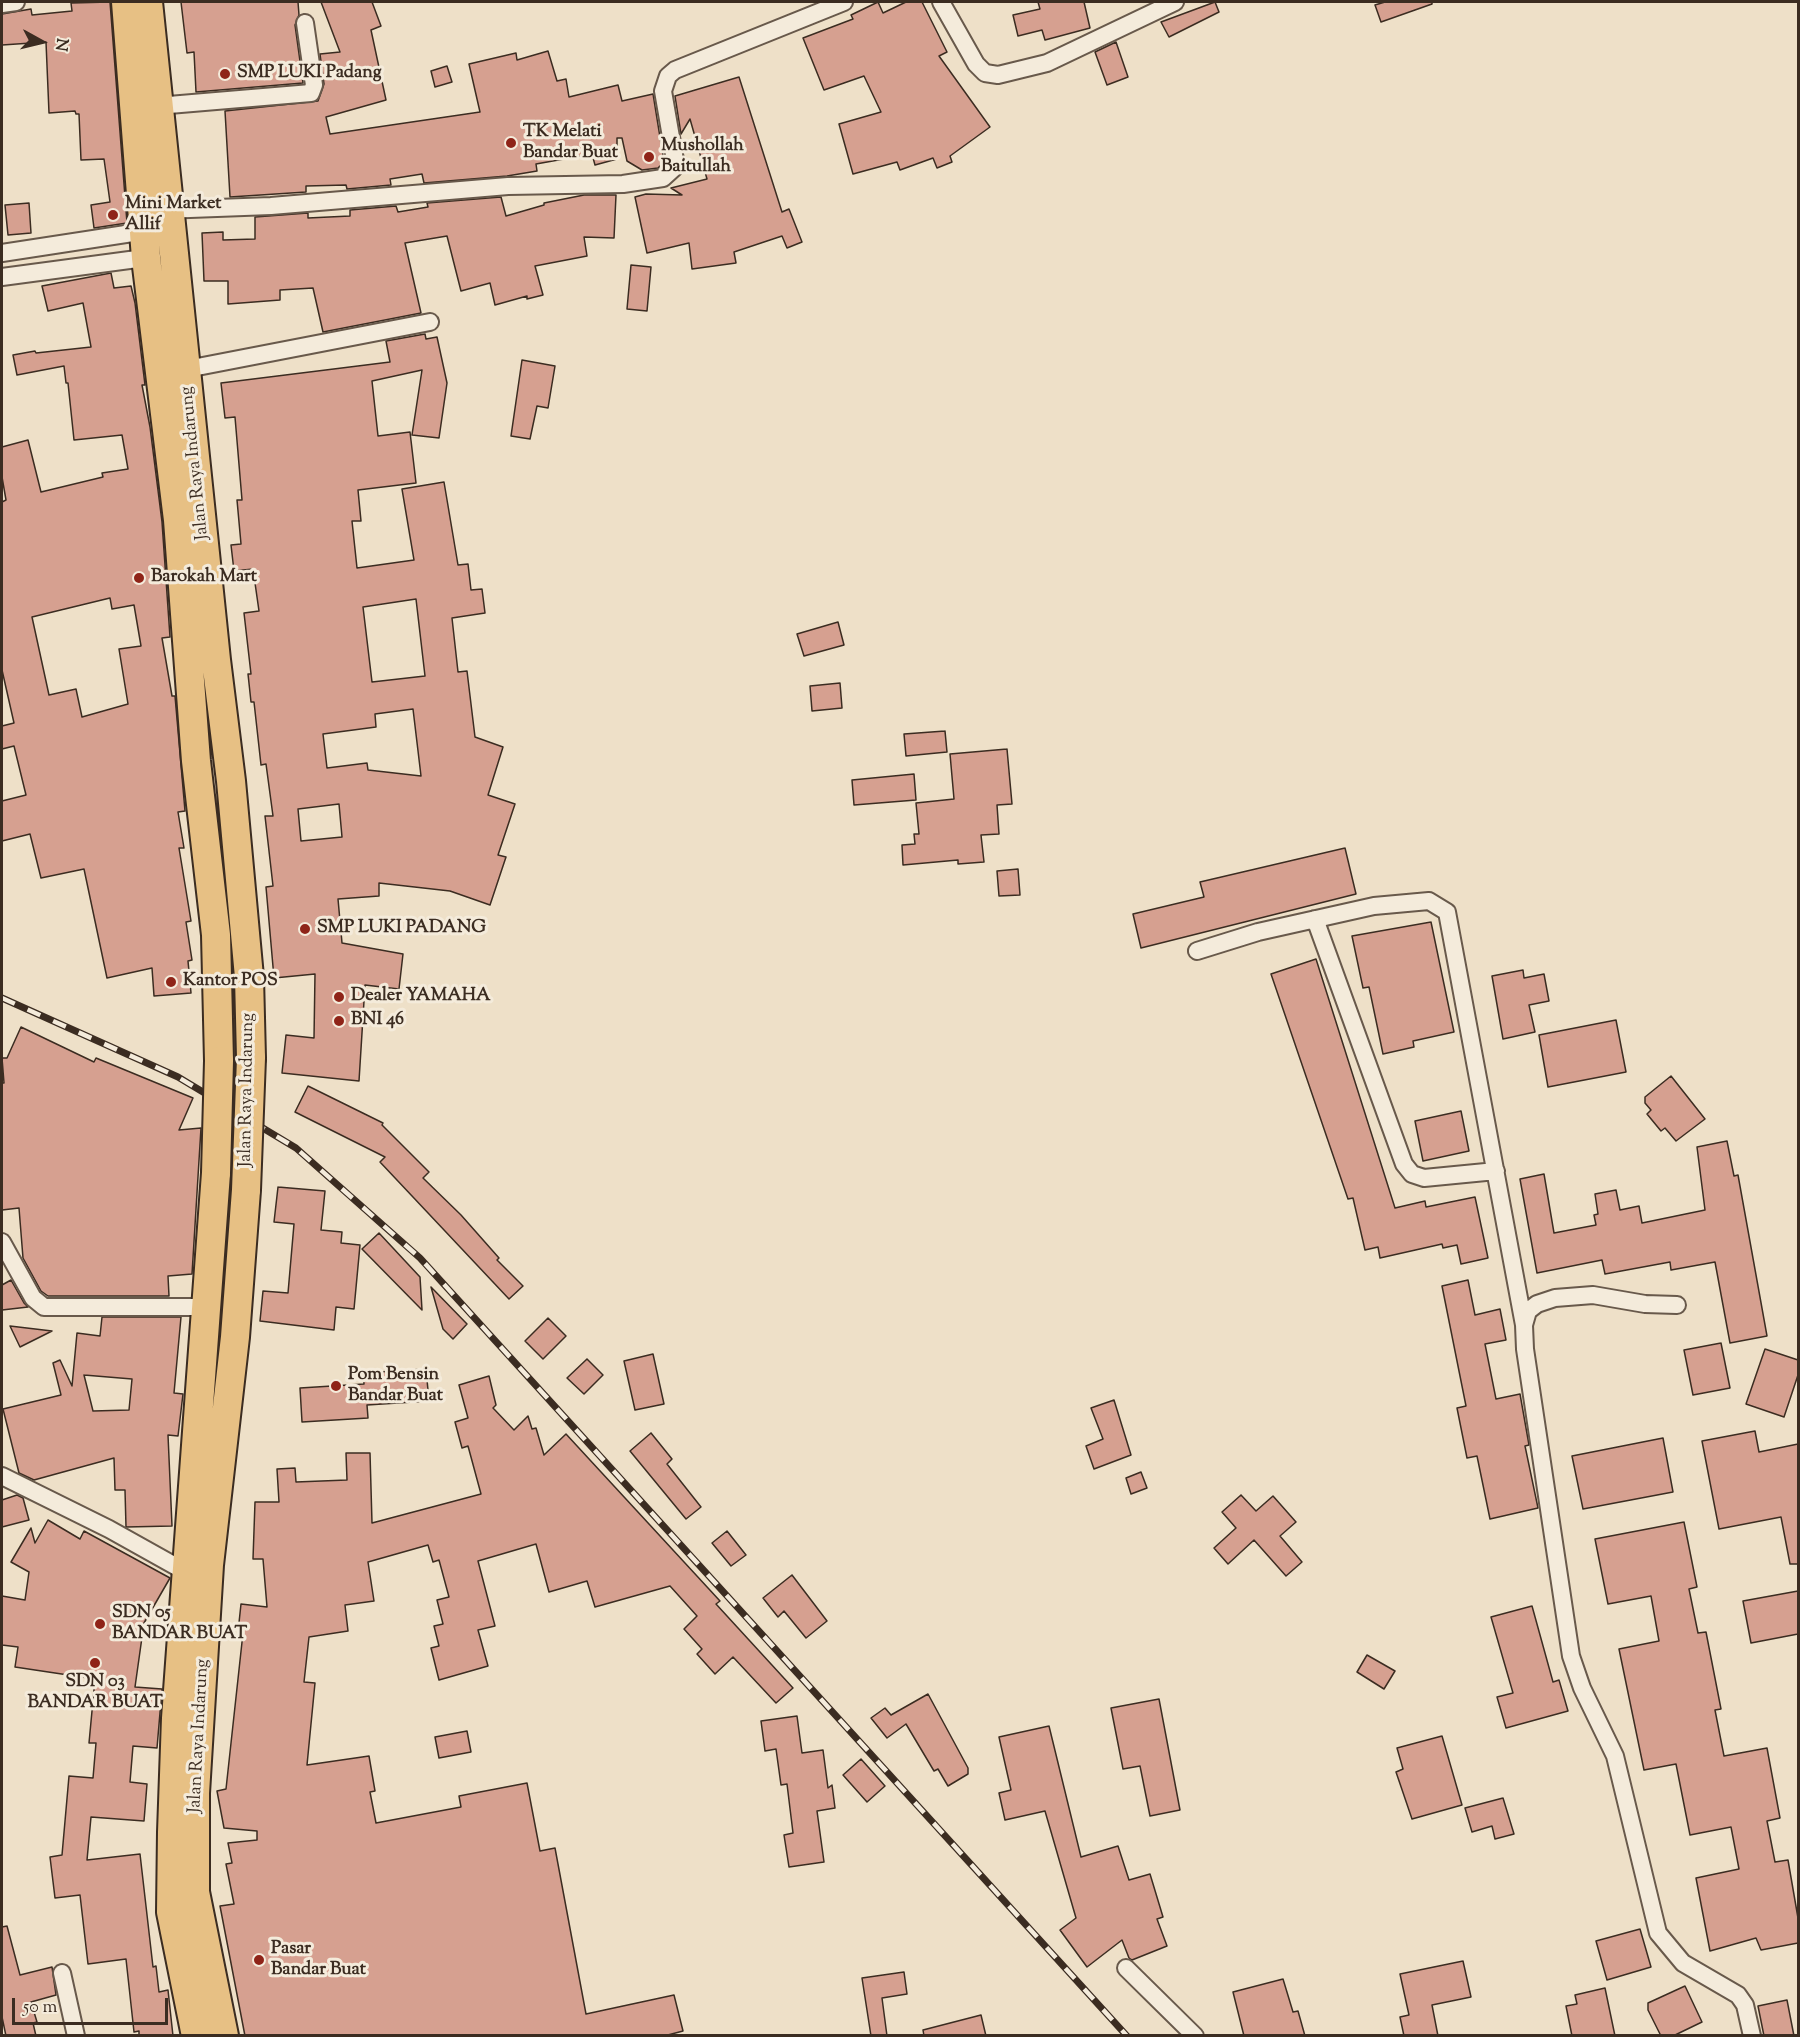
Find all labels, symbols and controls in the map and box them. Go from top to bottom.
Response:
north arrow [12,12,72,72]
text: N [48,37,73,53]
place label: SMP LUKI Padang [237,63,381,85]
marker: SMP LUKI Padang [218,67,232,81]
place label: TK Melati Bandar Buat [523,122,618,164]
marker: TK Melati Bandar Buat [504,136,518,150]
place label: Mushollah Baitullah [661,136,744,178]
marker: Mushollah Baitullah [642,150,656,164]
place label: Mini Market Allif [125,194,221,236]
marker: Mini Market Allif [106,208,120,222]
street label: Jalan Raya Indarung [177,385,215,541]
place label: Barokah Mart [151,567,257,589]
marker: Barokah Mart [132,571,146,585]
place label: SMP LUKI PADANG [317,918,486,940]
marker: SMP LUKI PADANG [298,922,312,936]
place label: Kantor POS [183,971,278,993]
marker: Kantor POS [164,975,178,989]
place label: Dealer YAMAHA [351,986,491,1008]
marker: Dealer YAMAHA [332,990,346,1004]
place label: BNI 46 [351,1010,404,1032]
street label: Jalan Raya Indarung [236,1013,260,1167]
marker: BNI 46 [332,1014,346,1028]
place label: Pom Bensin Bandar Buat [348,1365,443,1408]
marker: Pom Bensin Bandar Buat [329,1379,343,1393]
place label: SDN 05 BANDAR BUAT [112,1603,247,1646]
marker: SDN 05 BANDAR BUAT [93,1617,107,1631]
marker: SDN 03 BANDAR BUAT [88,1656,102,1670]
street label: Jalan Raya Indarung [185,1658,215,1814]
place label: SDN 03 BANDAR BUAT [27,1672,163,1714]
place label: Pasar Bandar Buat [271,1939,366,1982]
marker: Pasar Bandar Buat [252,1953,266,1967]
scale bar [15,1986,171,2024]
text: 50 m [23,1995,57,2021]

